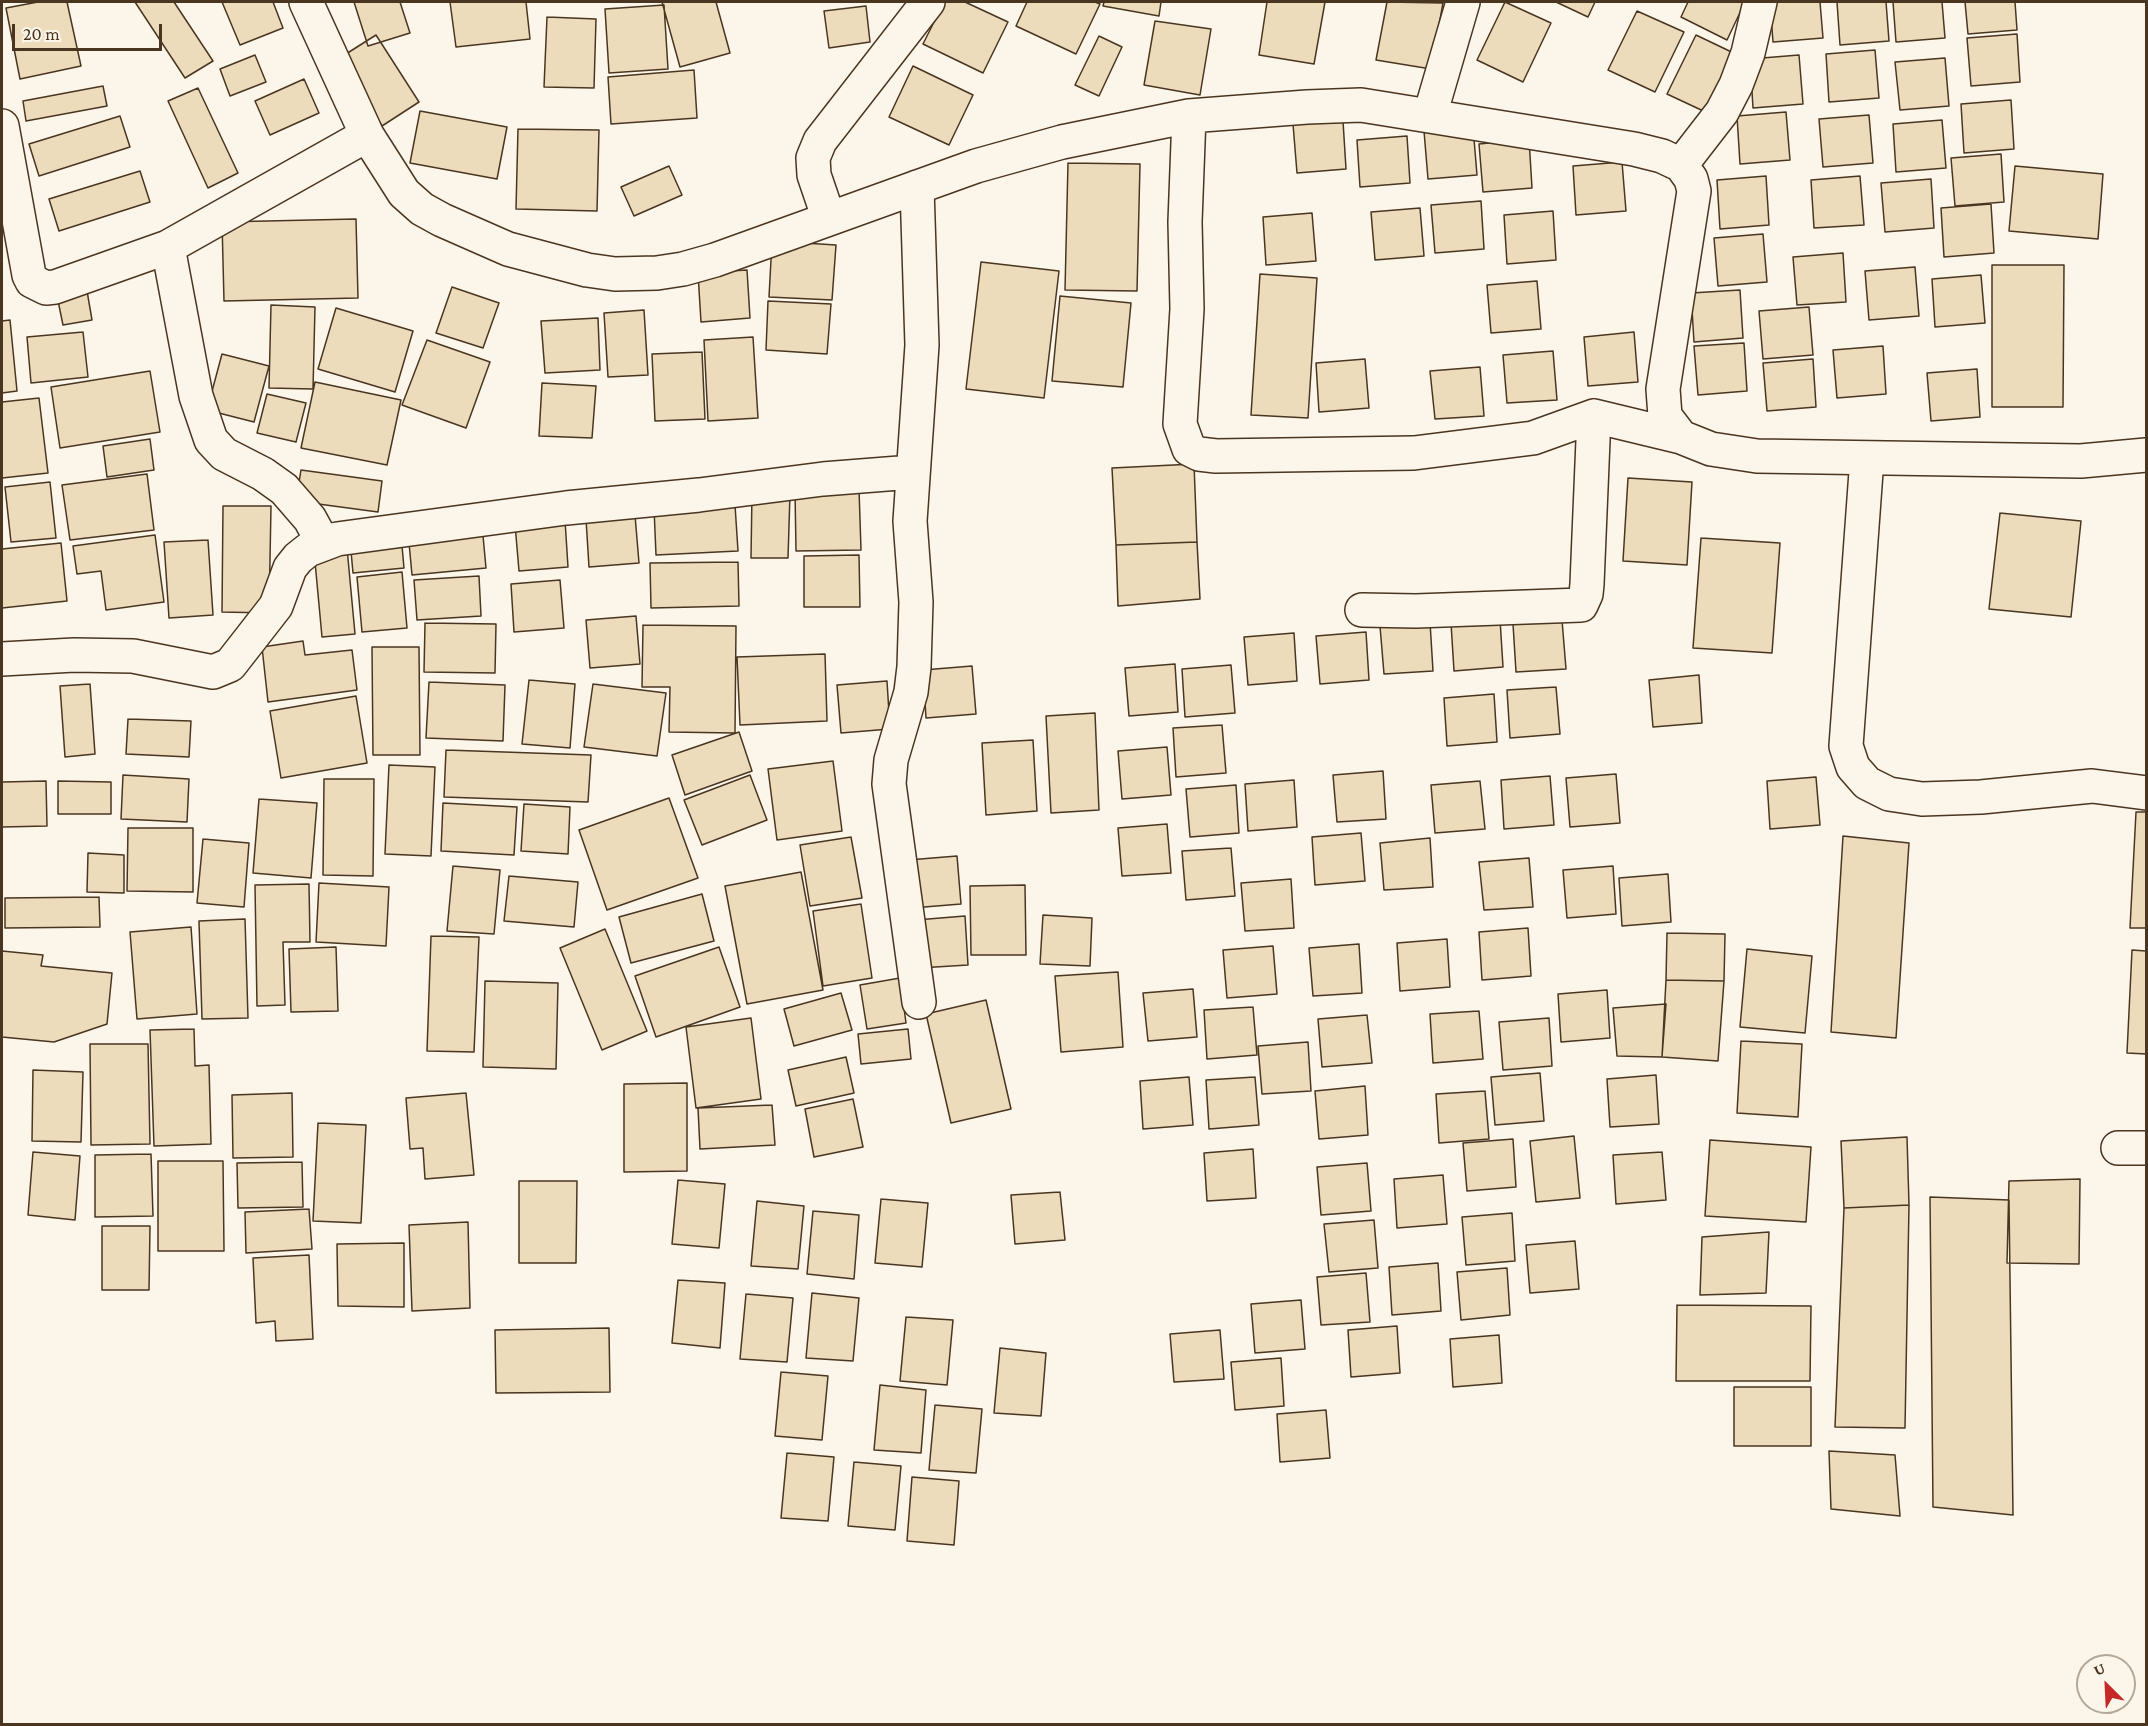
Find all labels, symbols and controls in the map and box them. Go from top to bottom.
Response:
scale bar [15,12,165,50]
text: 20 m [23,24,60,44]
north arrow [2076,1654,2136,1714]
text: U [2091,1659,2108,1679]

